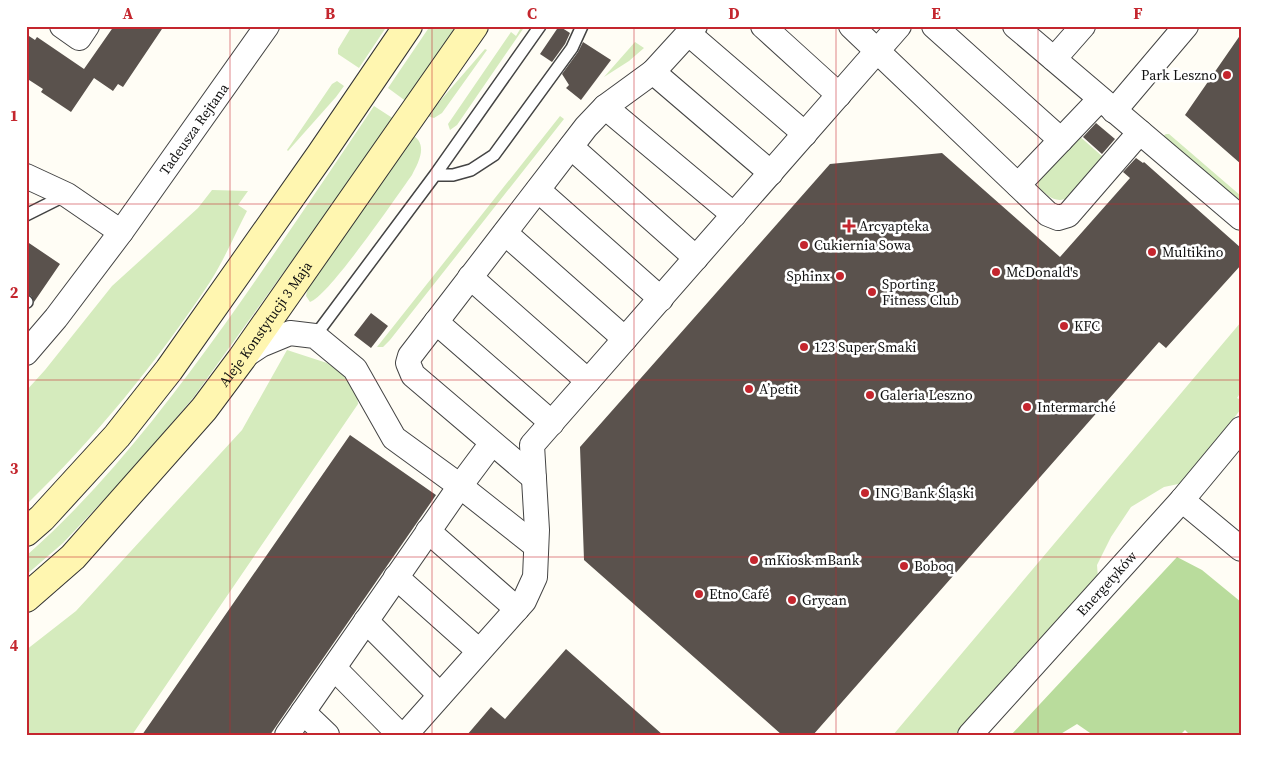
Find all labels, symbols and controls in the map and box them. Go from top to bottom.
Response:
text: A [123,2,134,24]
text: B [325,2,336,24]
text: C [527,2,537,24]
text: D [728,2,740,24]
text: E [931,2,941,24]
text: F [1133,2,1143,24]
place label: Park Leszno [1141,65,1217,85]
marker: Park Leszno [1221,69,1233,81]
street label: Tadeusza Rejtana [154,78,234,179]
text: 1 [10,104,18,126]
place label: Arcyapteka [859,216,930,236]
marker: Arcyapteka [843,220,855,232]
place label: Cukiernia Sowa [814,235,912,255]
marker: Cukiernia Sowa [798,239,810,251]
place label: Multikino [1162,242,1224,262]
marker: Multikino [1146,246,1158,258]
street label: Aleje Konstytucji 3 Maja [214,256,317,391]
place label: McDonald's [1006,262,1078,282]
place label: Sphinx [787,266,831,286]
marker: McDonald's [990,266,1002,278]
marker: Sphinx [834,270,846,282]
place label: Sporting Fitness Club [882,274,959,310]
text: 2 [10,281,19,303]
marker: Sporting Fitness Club [866,286,878,298]
place label: KFC [1074,316,1100,336]
marker: KFC [1058,320,1070,332]
place label: 123 Super Smaki [814,337,917,357]
marker: 123 Super Smaki [798,341,810,353]
place label: A’petit [759,379,799,399]
marker: A’petit [743,383,755,395]
place label: Galeria Leszno [880,385,973,405]
marker: Galeria Leszno [864,389,876,401]
place label: Intermarché [1037,397,1116,417]
marker: Intermarché [1021,401,1033,413]
text: 3 [10,457,19,479]
place label: ING Bank Śląski [875,483,974,503]
marker: ING Bank Śląski [859,487,871,499]
street label: Energetyków [1072,546,1142,620]
place label: mKiosk mBank [764,550,860,570]
marker: mKiosk mBank [748,554,760,566]
place label: Boboq [914,556,954,576]
marker: Boboq [898,560,910,572]
place label: Etno Café [709,584,769,604]
marker: Etno Café [693,588,705,600]
place label: Grycan [802,590,847,610]
marker: Grycan [786,594,798,606]
text: 4 [10,634,19,656]

